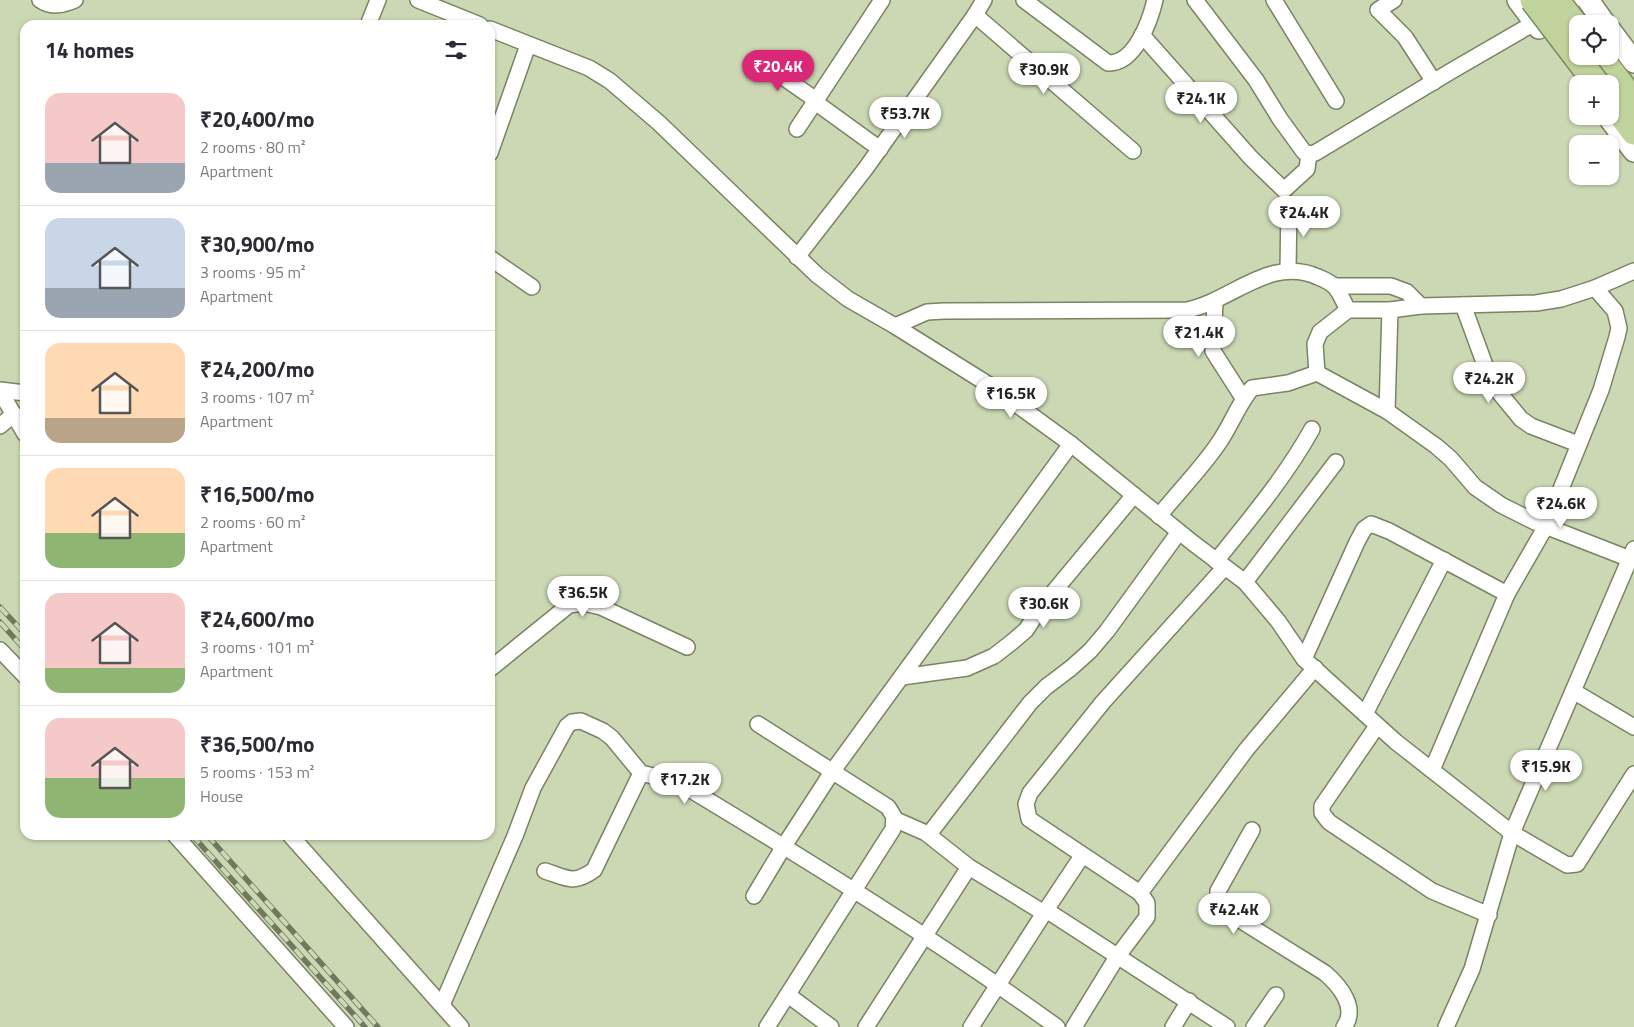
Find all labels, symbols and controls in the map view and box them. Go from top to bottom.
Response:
map controls [1569,15,1619,185]
button: locate [1569,15,1619,65]
text: 14 homes [45,34,134,66]
icon: filters [442,36,470,64]
pin: ₹20.4K [737,49,819,92]
pin: ₹30.9K [1003,52,1085,95]
text: ₹20.4K [753,54,803,78]
text: ₹30.9K [1019,57,1069,81]
button: + [1569,75,1619,125]
pin: ₹24.1K [1160,82,1242,124]
text: ₹24.1K [1176,86,1226,110]
pin: ₹53.7K [864,96,946,139]
text: ₹53.7K [880,101,930,125]
text: ₹20,400/mo [200,103,314,135]
icon: home [85,113,145,173]
text: 2 rooms · 80 m² [200,135,305,159]
button: − [1569,135,1619,185]
text: Apartment [200,159,273,183]
pin: ₹24.4K [1263,196,1345,238]
text: ₹24.4K [1279,200,1329,224]
text: ₹30,900/mo [200,228,314,260]
icon: home [85,238,145,298]
text: 3 rooms · 95 m² [200,260,305,284]
text: Apartment [200,284,273,308]
pin: ₹21.4K [1158,316,1240,358]
text: ₹21.4K [1174,320,1224,344]
text: ₹24,200/mo [200,353,314,385]
pin: ₹24.2K [1448,362,1530,404]
icon: home [85,363,145,423]
text: ₹24.2K [1464,366,1514,390]
pin: ₹16.5K [970,376,1052,419]
text: ₹16.5K [986,381,1036,405]
text: 3 rooms · 107 m² [200,385,314,409]
text: Apartment [200,409,273,433]
text: ₹16,500/mo [200,478,314,510]
pin: ₹24.6K [1520,486,1602,529]
icon: home [85,488,145,548]
text: ₹24.6K [1536,491,1586,515]
text: 2 rooms · 60 m² [200,510,305,534]
text: Apartment [200,534,273,558]
pin: ₹36.5K [542,576,624,618]
text: ₹36.5K [558,580,608,604]
pin: ₹30.6K [1003,586,1085,629]
text: ₹30.6K [1019,591,1069,615]
text: ₹24,600/mo [200,603,314,635]
icon: home [85,613,145,673]
text: 3 rooms · 101 m² [200,635,314,659]
text: Apartment [200,659,273,683]
text: ₹36,500/mo [200,728,314,760]
icon: home [85,738,145,798]
pin: ₹15.9K [1505,750,1587,792]
text: ₹15.9K [1521,754,1571,778]
text: 5 rooms · 153 m² [200,760,314,784]
pin: ₹17.2K [644,762,726,805]
text: ₹17.2K [660,767,710,791]
text: House [200,784,243,808]
pin: ₹42.4K [1193,892,1275,935]
text: ₹42.4K [1209,897,1259,921]

